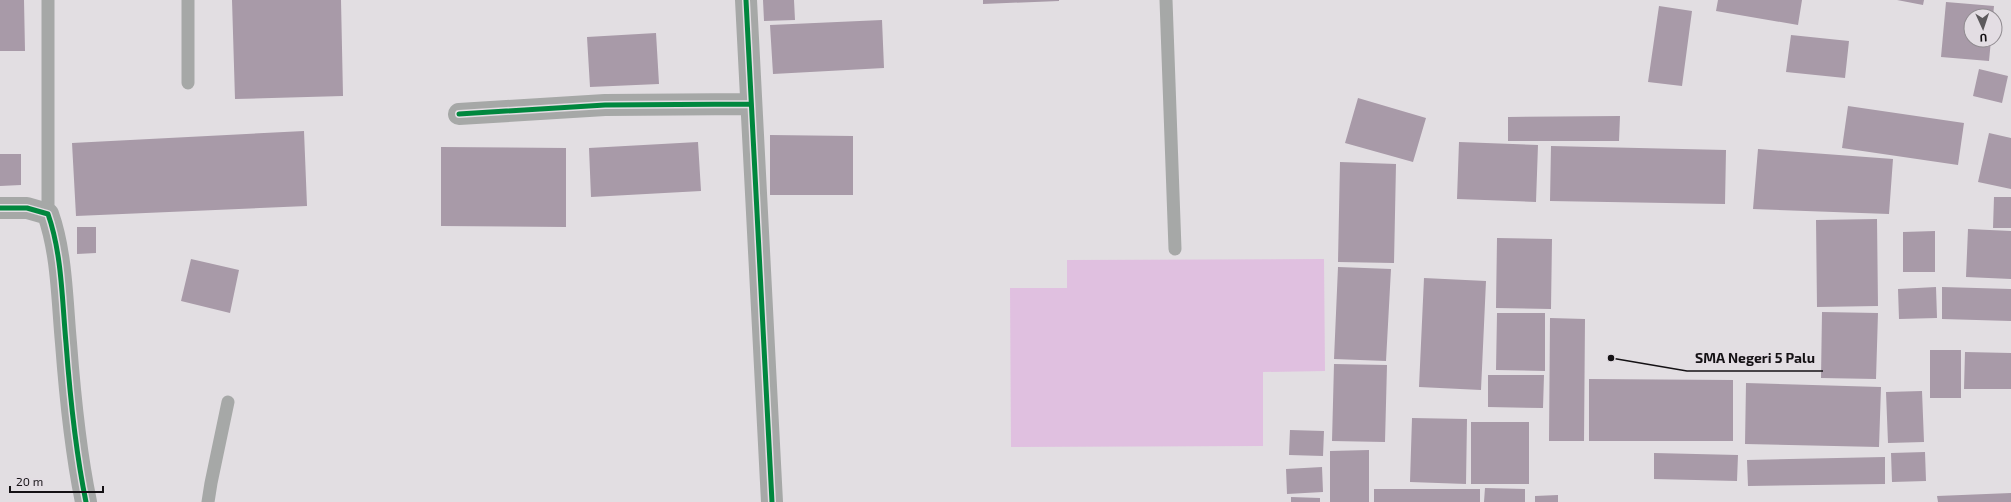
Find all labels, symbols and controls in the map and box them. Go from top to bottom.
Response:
north arrow [1963,8,2003,48]
text: U [1979,32,1988,45]
callout: SMA Negeri 5 Palu [1687,345,1823,371]
text: SMA Negeri 5 Palu [1695,349,1815,366]
scale bar [10,468,103,494]
text: 20 m [16,474,43,488]

